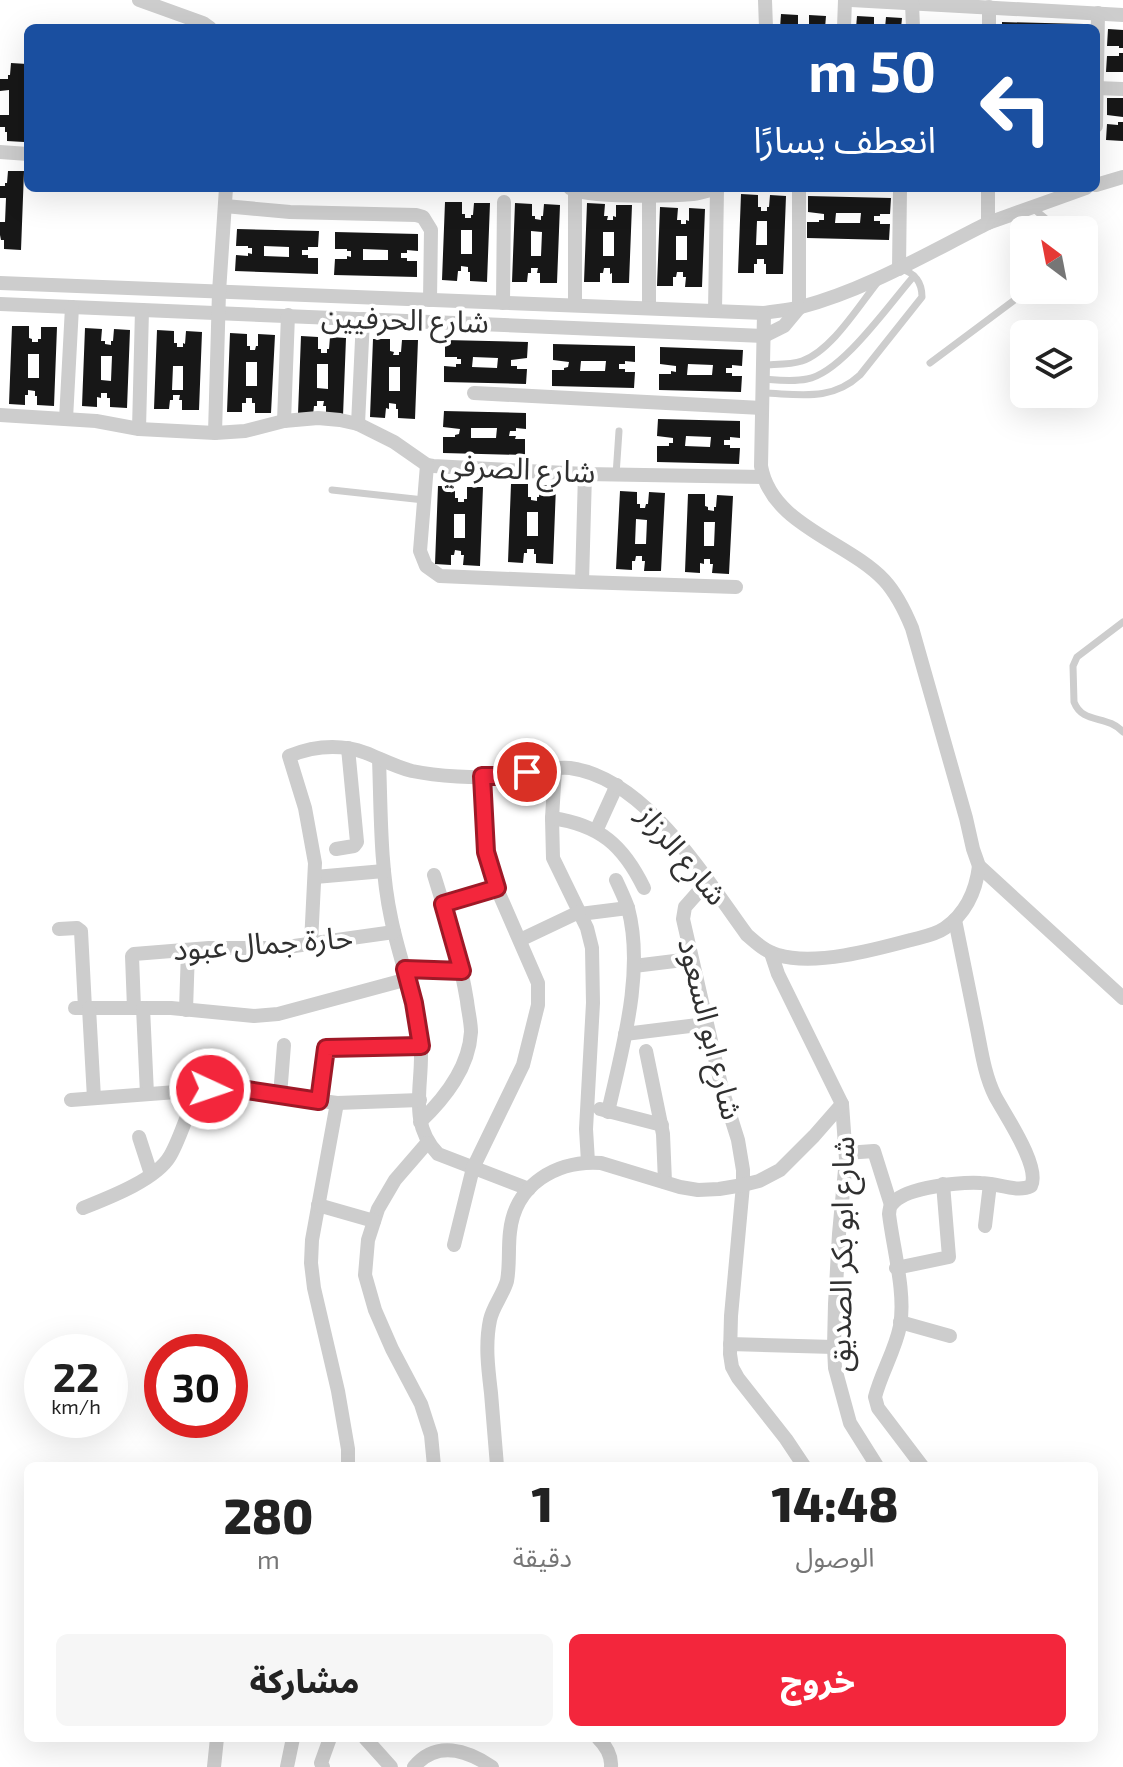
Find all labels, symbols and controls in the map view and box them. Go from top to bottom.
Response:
text: 50 m [808,36,936,103]
icon: left [964,56,1068,160]
text: انعطف يسارًا [753,117,936,160]
north arrow [1010,216,1098,304]
map controls [1010,216,1098,408]
street label: شارع الحرفيين [320,297,490,345]
button: layers [1010,320,1098,408]
street label: شارع الصرفي [439,445,596,496]
pin [493,738,561,806]
icon: arrive [505,750,549,794]
street label: شارع الرزاز [626,795,736,915]
street label: حارة جمال عبود [172,918,354,968]
street label: شارع ابو السعود [666,934,752,1124]
position arrow [168,1047,252,1131]
street label: شارع ابو بكر الصديق [820,1136,866,1372]
speed limit sign: 30 [144,1334,248,1438]
text: 22 [53,1352,99,1400]
text: km/h [51,1394,101,1418]
text: 1 [531,1474,553,1532]
text: 14:48 [771,1474,899,1532]
text: 280 [223,1486,313,1544]
text: دقيقة [513,1541,572,1572]
text: الوصول [795,1541,874,1572]
text: m [257,1543,280,1574]
button: مشاركة [56,1634,553,1726]
button: خروج [569,1634,1066,1726]

